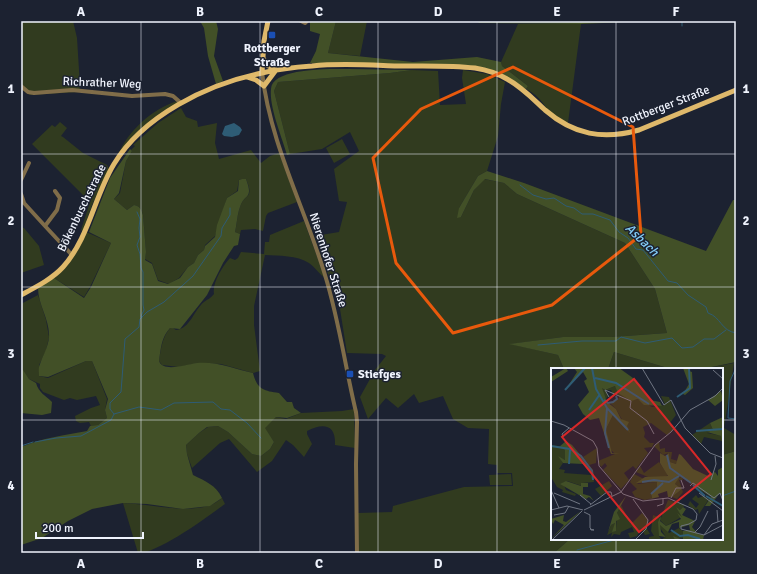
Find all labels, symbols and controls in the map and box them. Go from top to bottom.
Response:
text: A [77,4,86,20]
text: B [196,4,204,20]
text: C [315,4,323,20]
text: D [434,4,443,20]
text: E [553,4,561,20]
text: F [673,4,680,20]
marker: Rottberger Straße [267,30,277,40]
place label: Rottberger Straße [244,41,301,70]
street label: Richrather Weg [62,74,142,92]
text: 1 [7,81,15,97]
text: 1 [742,81,750,97]
street label: Rottberger Straße [620,82,712,130]
street label: Bökenbuschstraße [54,162,110,254]
street label: Nierenhofer Straße [306,211,350,309]
text: 2 [7,213,15,229]
text: 2 [742,213,750,229]
water label: Asbach [622,220,663,260]
text: 3 [7,346,15,362]
text: 3 [742,346,750,362]
place label: Stiefges [358,367,401,382]
inset map [551,368,723,540]
marker: Stiefges [345,369,355,379]
text: 4 [7,478,15,494]
text: 4 [742,478,750,494]
scale bar [36,514,143,540]
text: 200 m [42,521,74,536]
text: A [77,556,86,572]
text: B [196,556,204,572]
text: C [315,556,323,572]
text: D [434,556,443,572]
text: E [553,556,561,572]
text: F [673,556,680,572]

